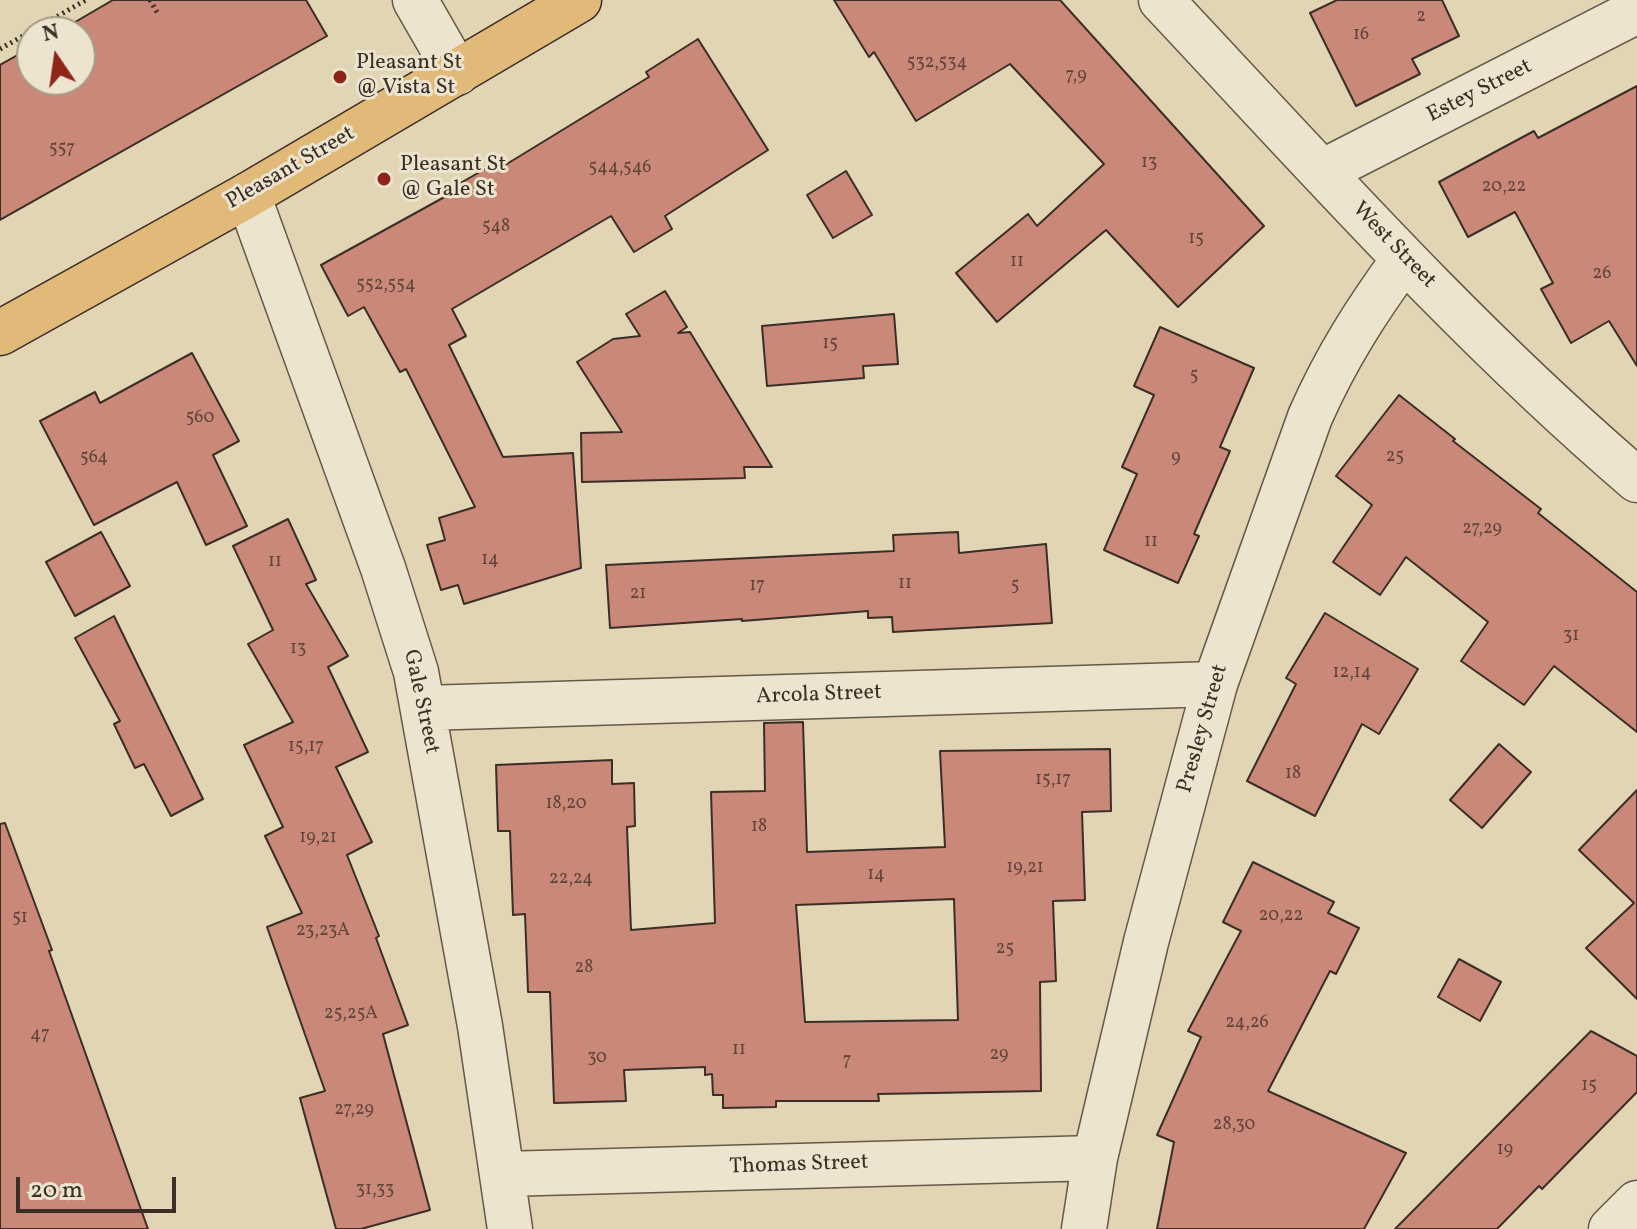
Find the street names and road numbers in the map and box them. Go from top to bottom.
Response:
street label: Estey Street [1423,54,1537,130]
street label: Pleasant Street [222,122,360,216]
street label: West Street [1345,197,1441,295]
street label: Gale Street [396,647,444,757]
street label: Presley Street [1173,662,1235,796]
street label: Arcola Street [756,681,882,711]
street label: Thomas Street [729,1150,869,1182]

